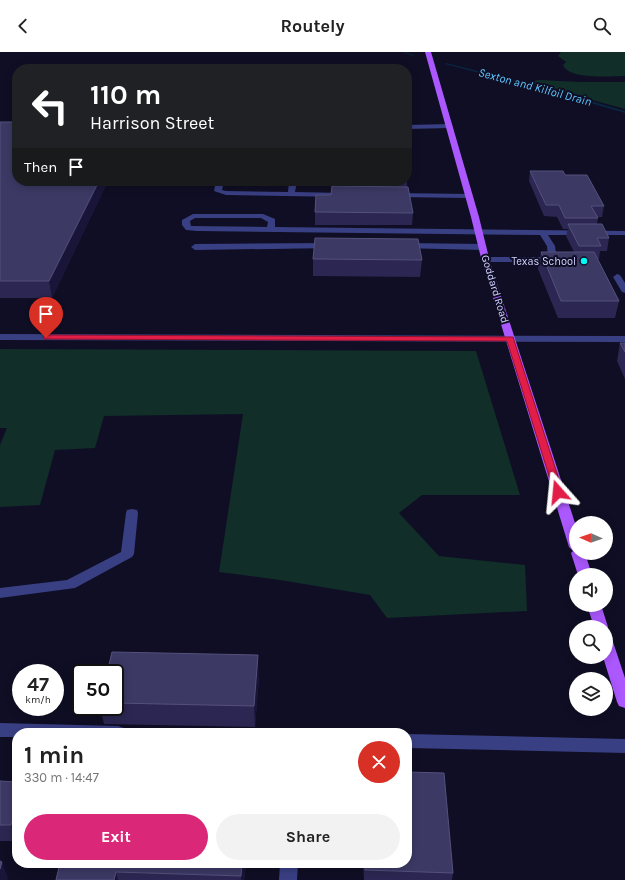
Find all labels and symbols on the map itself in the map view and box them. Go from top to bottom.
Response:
water label: Sexton and Kilfoil Drain [477,65,593,109]
street label: Goddard Road [478,253,512,325]
place label: Texas School [512,255,576,268]
marker: Texas School [579,256,589,266]
pin [29,297,63,338]
position arrow [537,471,579,513]
north arrow [569,516,613,560]
speed limit sign: 50 [72,664,124,716]

